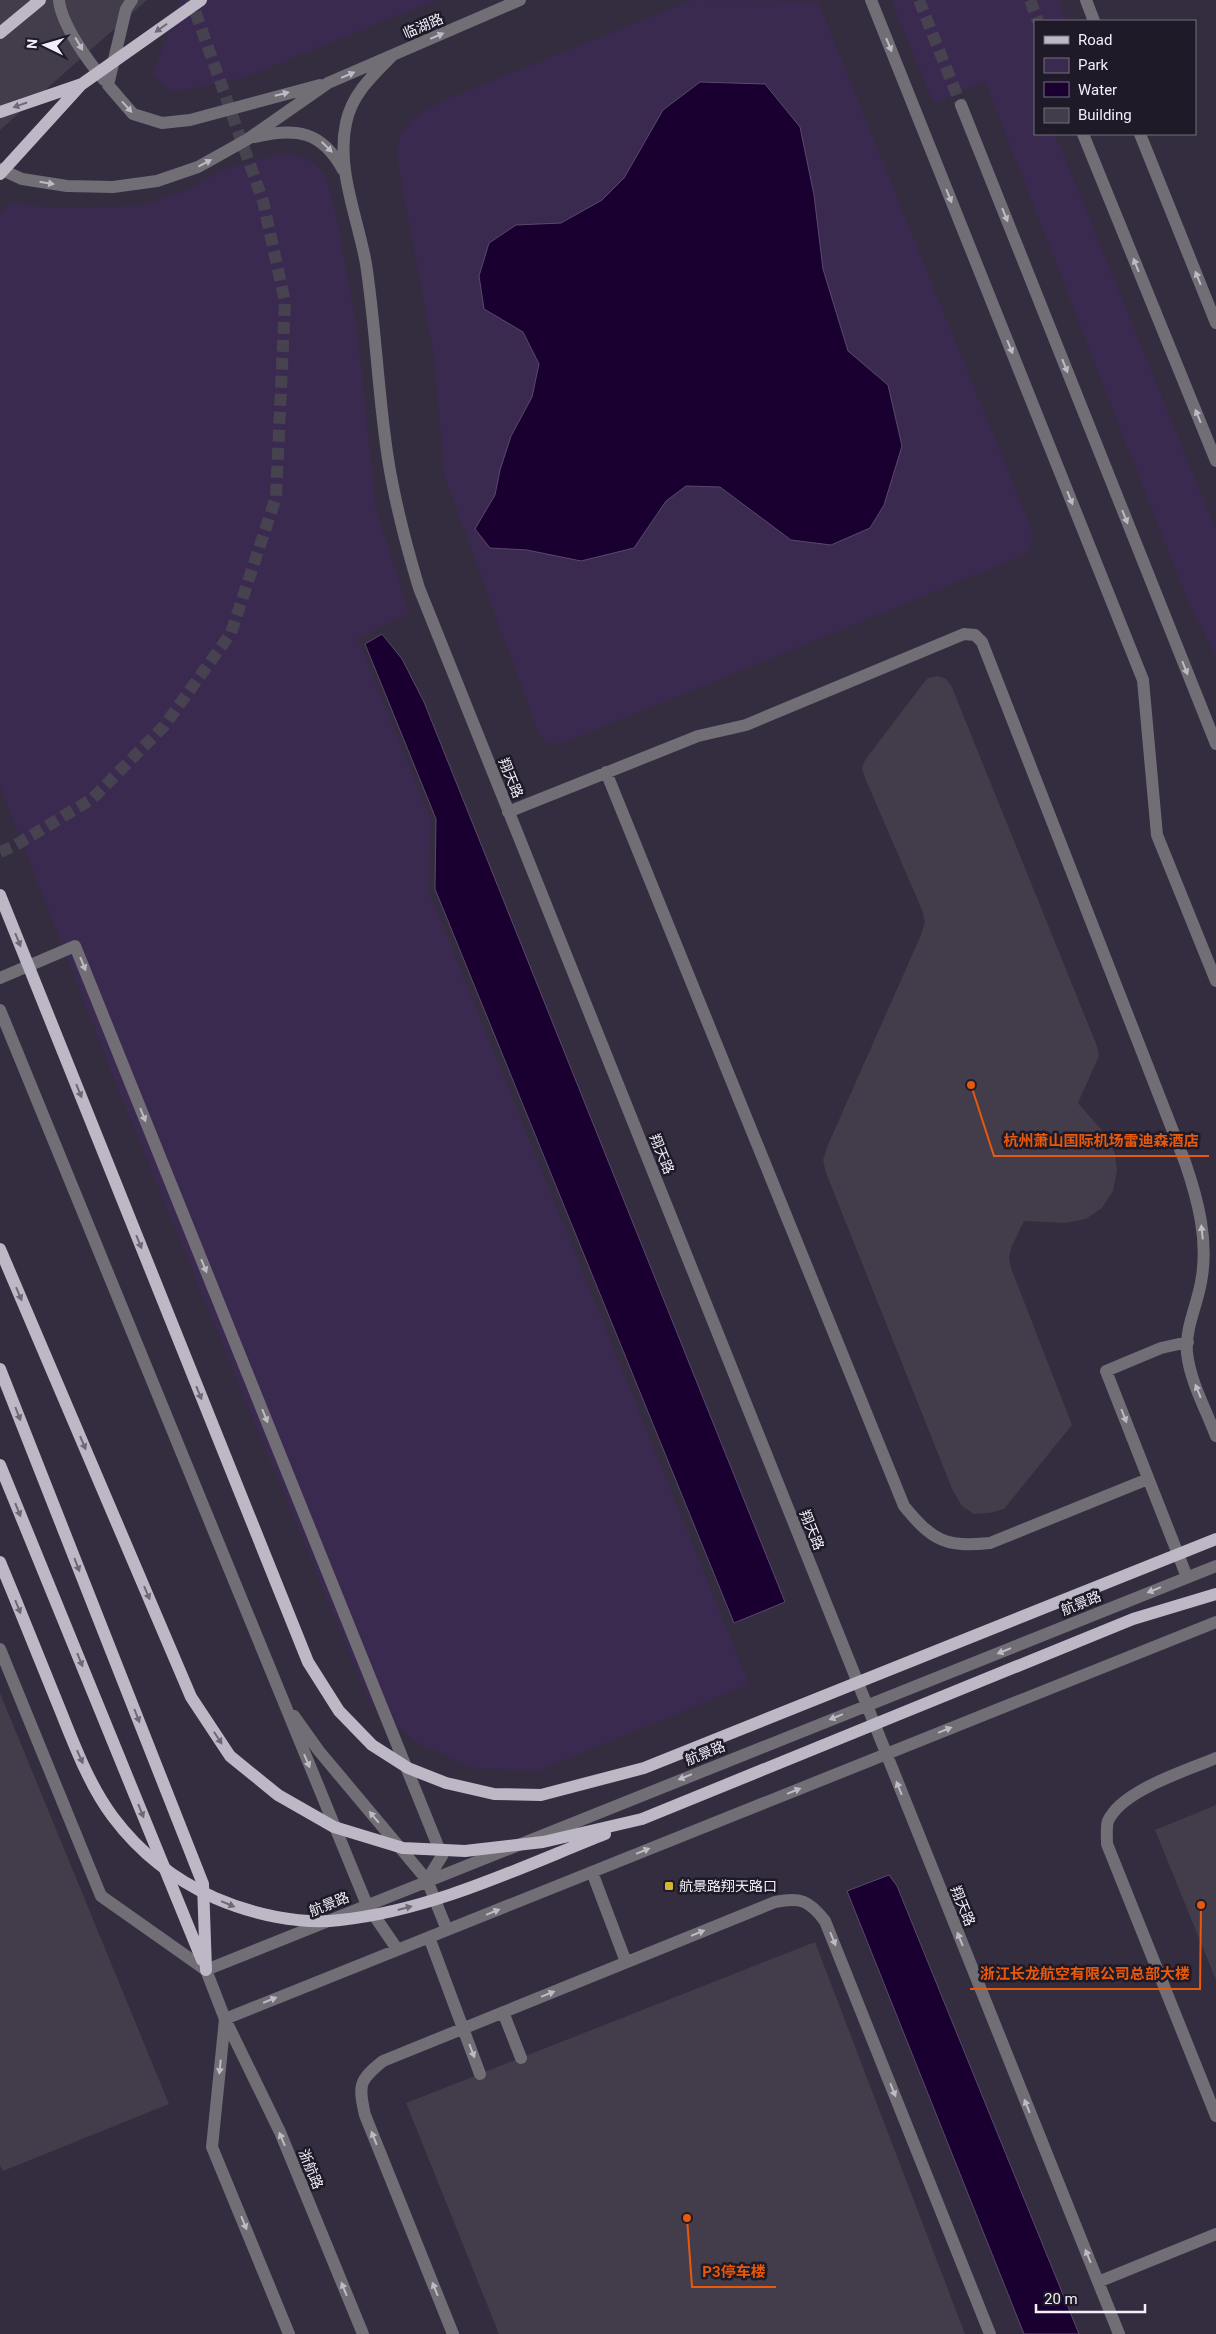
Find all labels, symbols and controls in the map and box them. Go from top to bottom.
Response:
street label: 临湖路 [401,10,445,42]
north arrow [20,20,70,70]
legend [1034,20,1196,135]
one-way arrow [154,23,168,33]
text: Road [1078,31,1112,49]
one-way arrow [430,32,444,40]
one-way arrow [75,36,83,51]
text: N [24,38,40,49]
one-way arrow [885,38,893,53]
text: Park [1078,56,1109,74]
one-way arrow [341,70,355,78]
text: Water [1078,81,1117,99]
one-way arrow [274,90,289,98]
one-way arrow [12,101,27,109]
one-way arrow [122,101,133,114]
text: Building [1078,106,1132,124]
one-way arrow [321,141,333,153]
one-way arrow [198,159,212,167]
one-way arrow [39,179,55,187]
one-way arrow [946,189,954,203]
one-way arrow [1001,208,1009,223]
one-way arrow [1132,258,1140,273]
one-way arrow [1194,270,1202,285]
one-way arrow [1006,340,1014,354]
one-way arrow [1061,359,1069,374]
one-way arrow [1193,409,1201,423]
one-way arrow [1066,491,1074,506]
one-way arrow [1121,510,1129,525]
one-way arrow [1181,661,1189,676]
street label: 翔天路 [496,756,526,800]
one-way arrow [15,933,22,948]
one-way arrow [79,957,87,971]
one-way arrow [75,1084,83,1098]
one-way arrow [140,1108,148,1122]
callout: 杭州萧山国际机场雷迪森酒店 [994,1126,1209,1156]
street label: 翔天路 [647,1132,677,1176]
text: 杭州萧山国际机场雷迪森酒店 [1003,1132,1199,1150]
one-way arrow [1198,1224,1206,1240]
one-way arrow [135,1235,143,1250]
one-way arrow [200,1259,208,1274]
one-way arrow [16,1287,24,1301]
one-way arrow [1194,1383,1202,1398]
one-way arrow [196,1386,204,1400]
one-way arrow [14,1407,22,1422]
one-way arrow [261,1409,269,1424]
one-way arrow [1120,1409,1128,1424]
one-way arrow [79,1436,87,1451]
one-way arrow [15,1503,23,1517]
street label: 翔天路 [797,1508,827,1552]
one-way arrow [74,1558,82,1572]
one-way arrow [143,1586,151,1600]
one-way arrow [1147,1587,1162,1595]
street label: 航景路 [1059,1588,1103,1618]
one-way arrow [15,1600,23,1614]
one-way arrow [996,1647,1011,1655]
one-way arrow [76,1653,84,1667]
one-way arrow [134,1709,141,1724]
one-way arrow [828,1713,843,1721]
one-way arrow [938,1726,953,1734]
one-way arrow [213,1732,223,1745]
street label: 航景路 [683,1738,727,1768]
one-way arrow [76,1750,84,1764]
one-way arrow [304,1754,312,1768]
one-way arrow [678,1774,693,1782]
one-way arrow [895,1780,903,1795]
one-way arrow [787,1786,801,1794]
one-way arrow [137,1804,145,1819]
one-way arrow [368,1811,379,1824]
one-way arrow [636,1847,651,1854]
place label: 航景路翔天路口 [679,1878,777,1894]
marker: 航景路翔天路口 [663,1880,675,1892]
street label: 翔天路 [948,1884,978,1928]
street label: 航景路 [307,1889,351,1919]
one-way arrow [221,1900,235,1908]
one-way arrow [397,1903,412,1911]
one-way arrow [485,1907,500,1915]
one-way arrow [691,1929,706,1937]
one-way arrow [829,1932,837,1947]
one-way arrow [955,1932,963,1946]
callout: 浙江长龙航空有限公司总部大楼 [970,1959,1200,1989]
text: 浙江长龙航空有限公司总部大楼 [980,1965,1190,1983]
one-way arrow [541,1990,556,1998]
one-way arrow [263,1996,277,2004]
one-way arrow [468,2044,476,2058]
one-way arrow [216,2059,224,2075]
one-way arrow [889,2083,897,2098]
one-way arrow [1023,2098,1031,2113]
one-way arrow [370,2130,378,2145]
one-way arrow [278,2131,286,2146]
street label: 浙航路 [296,2147,326,2191]
one-way arrow [240,2216,248,2230]
one-way arrow [1084,2248,1092,2263]
callout: P3停车楼 [692,2257,776,2287]
text: P3停车楼 [702,2263,766,2281]
one-way arrow [340,2281,348,2296]
one-way arrow [430,2282,438,2296]
scale bar [1036,2282,1145,2314]
text: 20 m [1044,2290,1078,2308]

